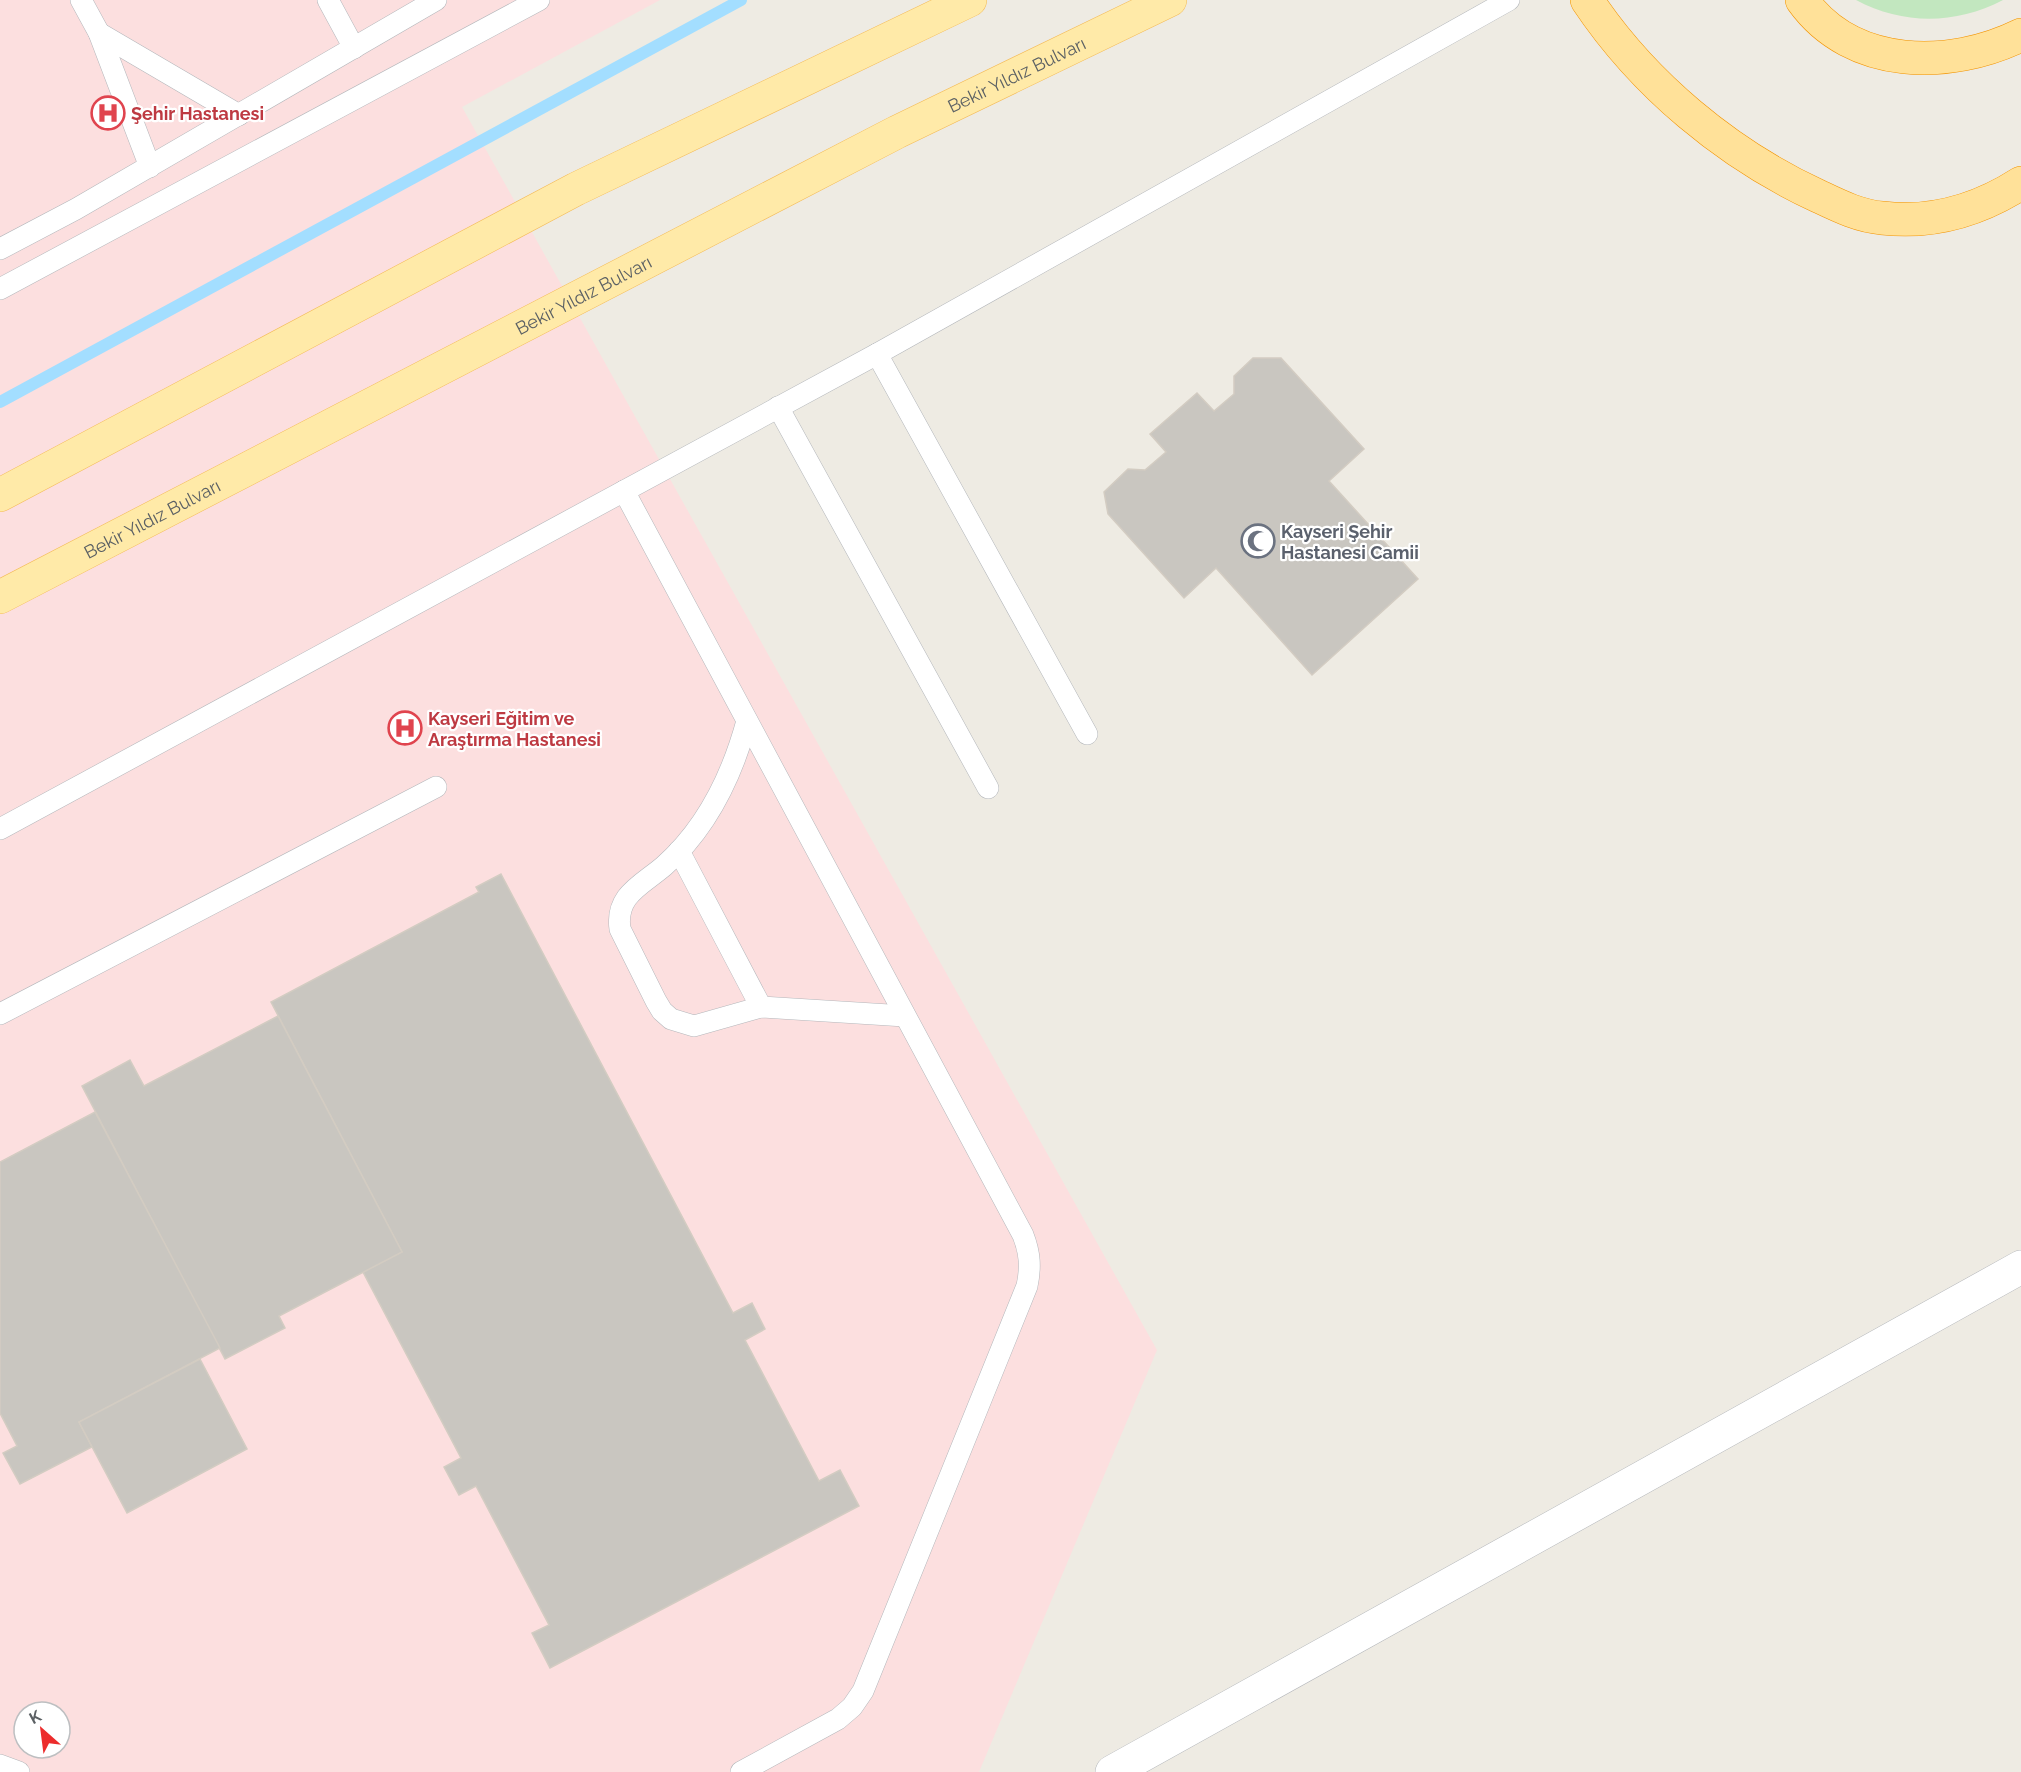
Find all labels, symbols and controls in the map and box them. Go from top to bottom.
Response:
street label: Bekir Yıldız Bulvarı [944,32,1089,117]
hospital icon: Şehir Hastanesi [90,95,126,131]
place label: Şehir Hastanesi [131,103,264,124]
street label: Bekir Yıldız Bulvarı [512,251,655,339]
street label: Bekir Yıldız Bulvarı [80,474,224,562]
place label: Kayseri Şehir Hastanesi Camii [1281,521,1419,563]
mosque icon: Kayseri Şehir Hastanesi Camii [1240,523,1276,559]
place label: Kayseri Eğitim ve Araştırma Hastanesi [428,708,601,750]
hospital icon: Kayseri Eğitim ve Araştırma Hastanesi [387,710,423,746]
north arrow [12,1700,72,1760]
text: K [26,1706,45,1728]

